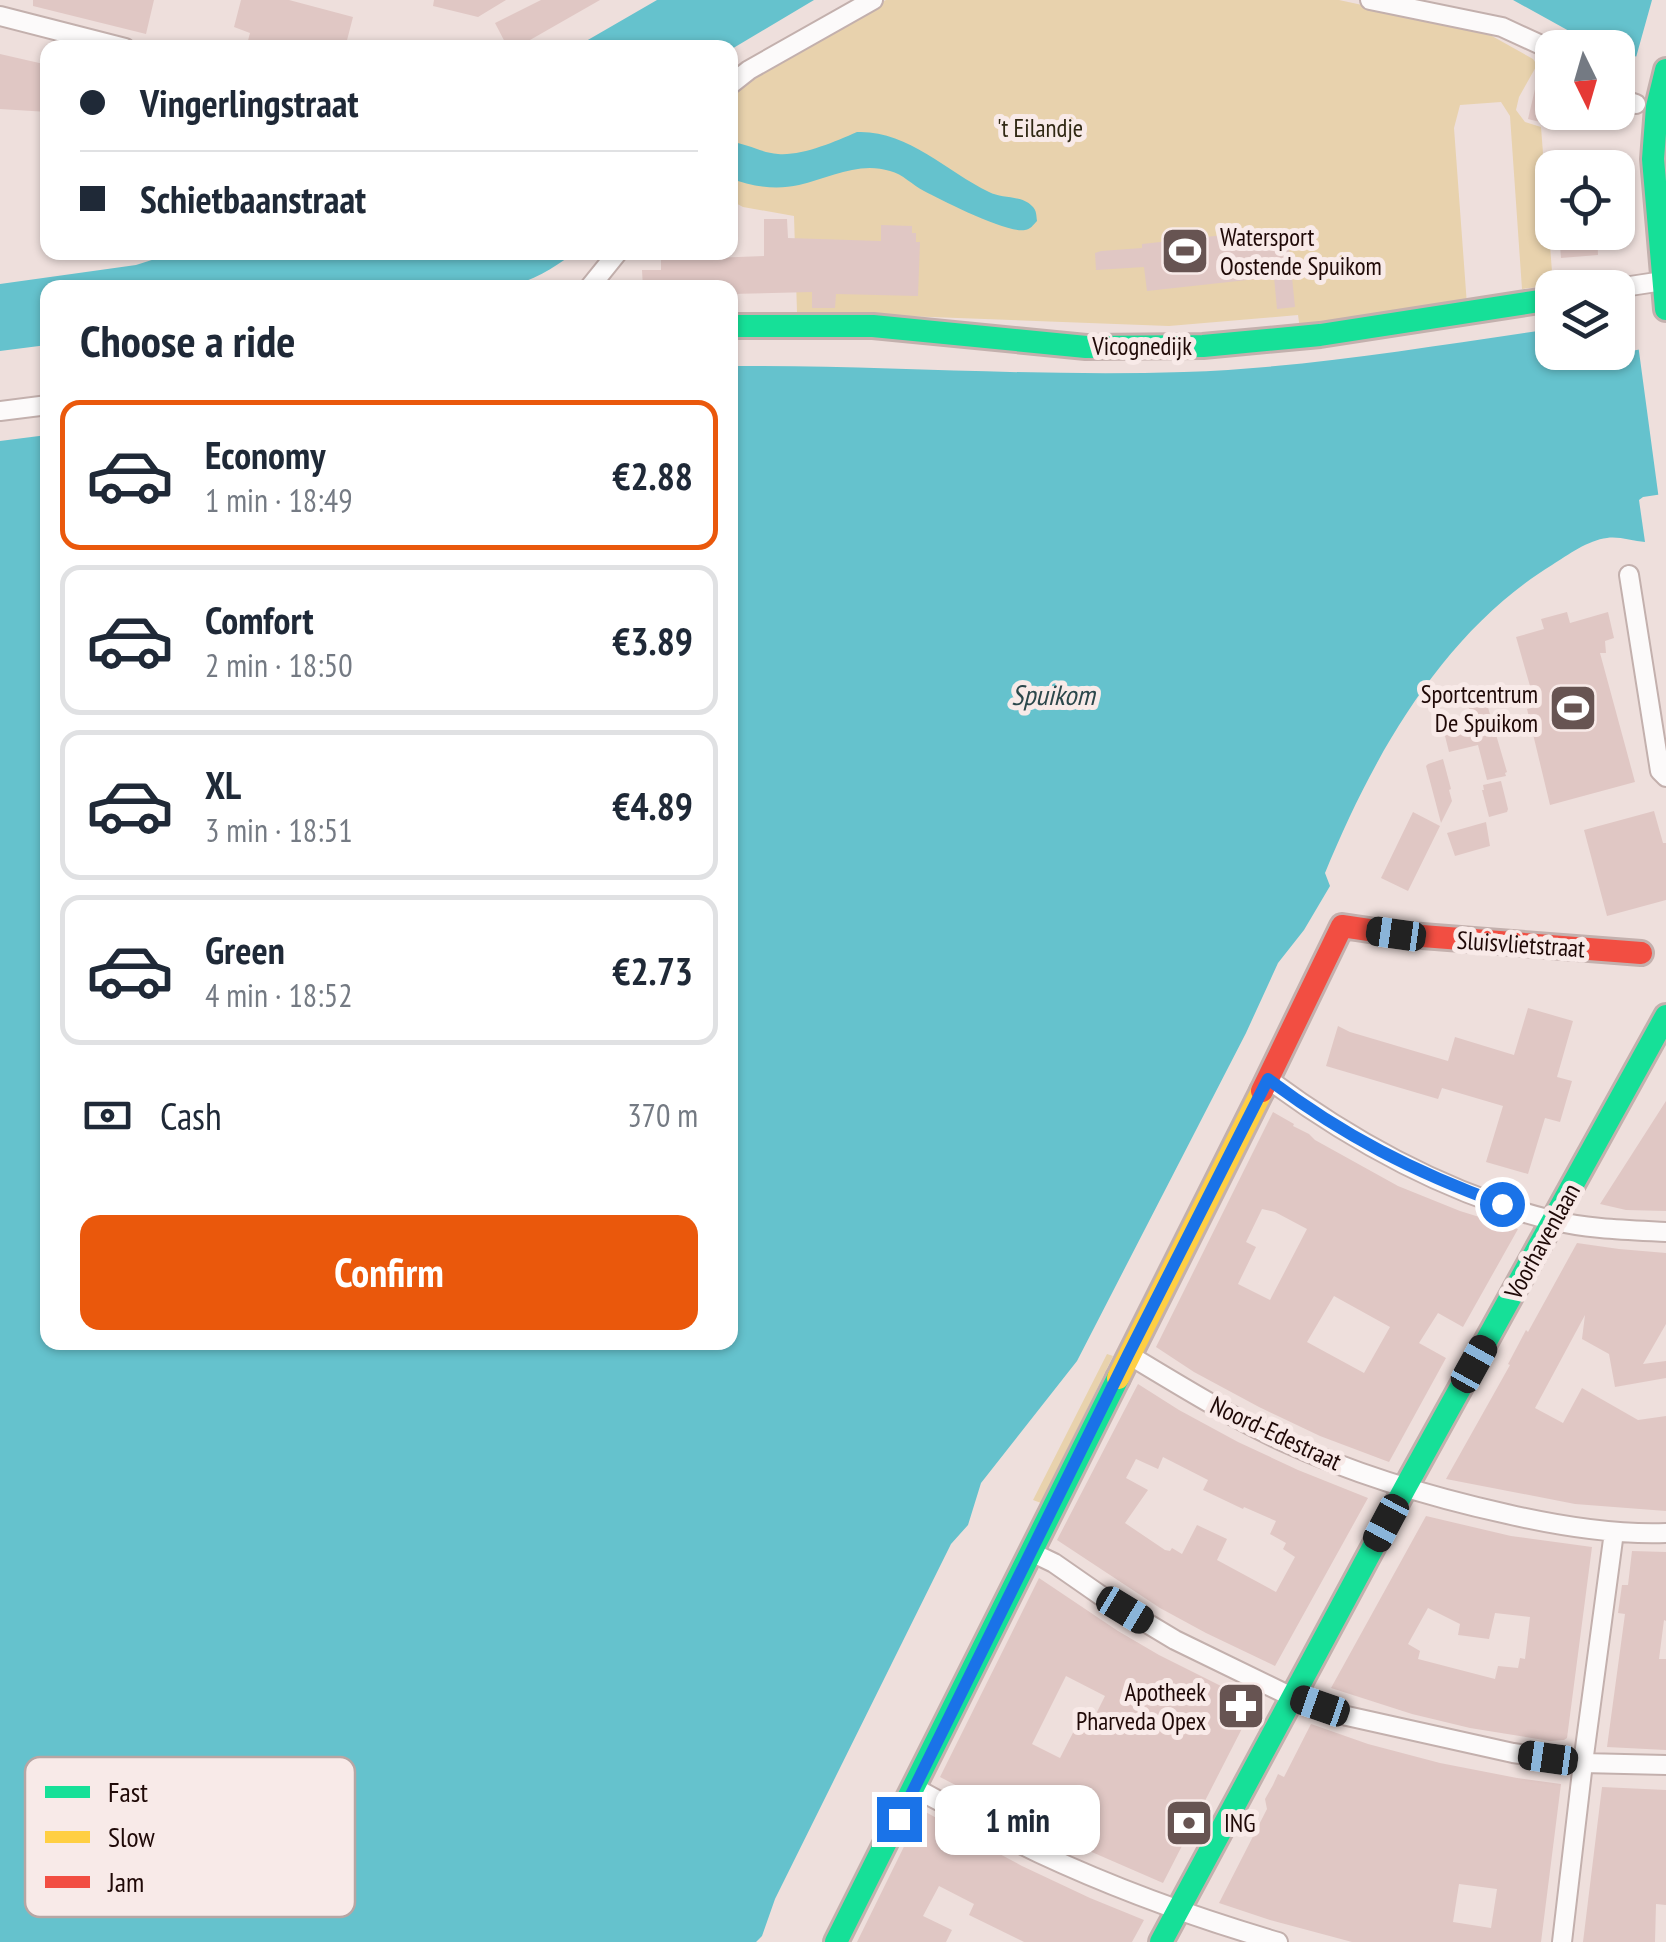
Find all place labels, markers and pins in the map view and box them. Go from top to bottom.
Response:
place label: Watersport Oostende Spuikom [1220,221,1382,282]
sports icon: Watersport Oostende Spuikom [1159,225,1211,277]
place label: Sportcentrum De Spuikom [1421,678,1538,739]
sports icon: Sportcentrum De Spuikom [1547,682,1599,734]
place label: Apotheek Pharveda Opex [1076,1676,1206,1737]
pharmacy icon: Apotheek Pharveda Opex [1215,1680,1267,1732]
bank icon: ING [1163,1797,1215,1849]
place label: ING [1224,1807,1256,1839]

